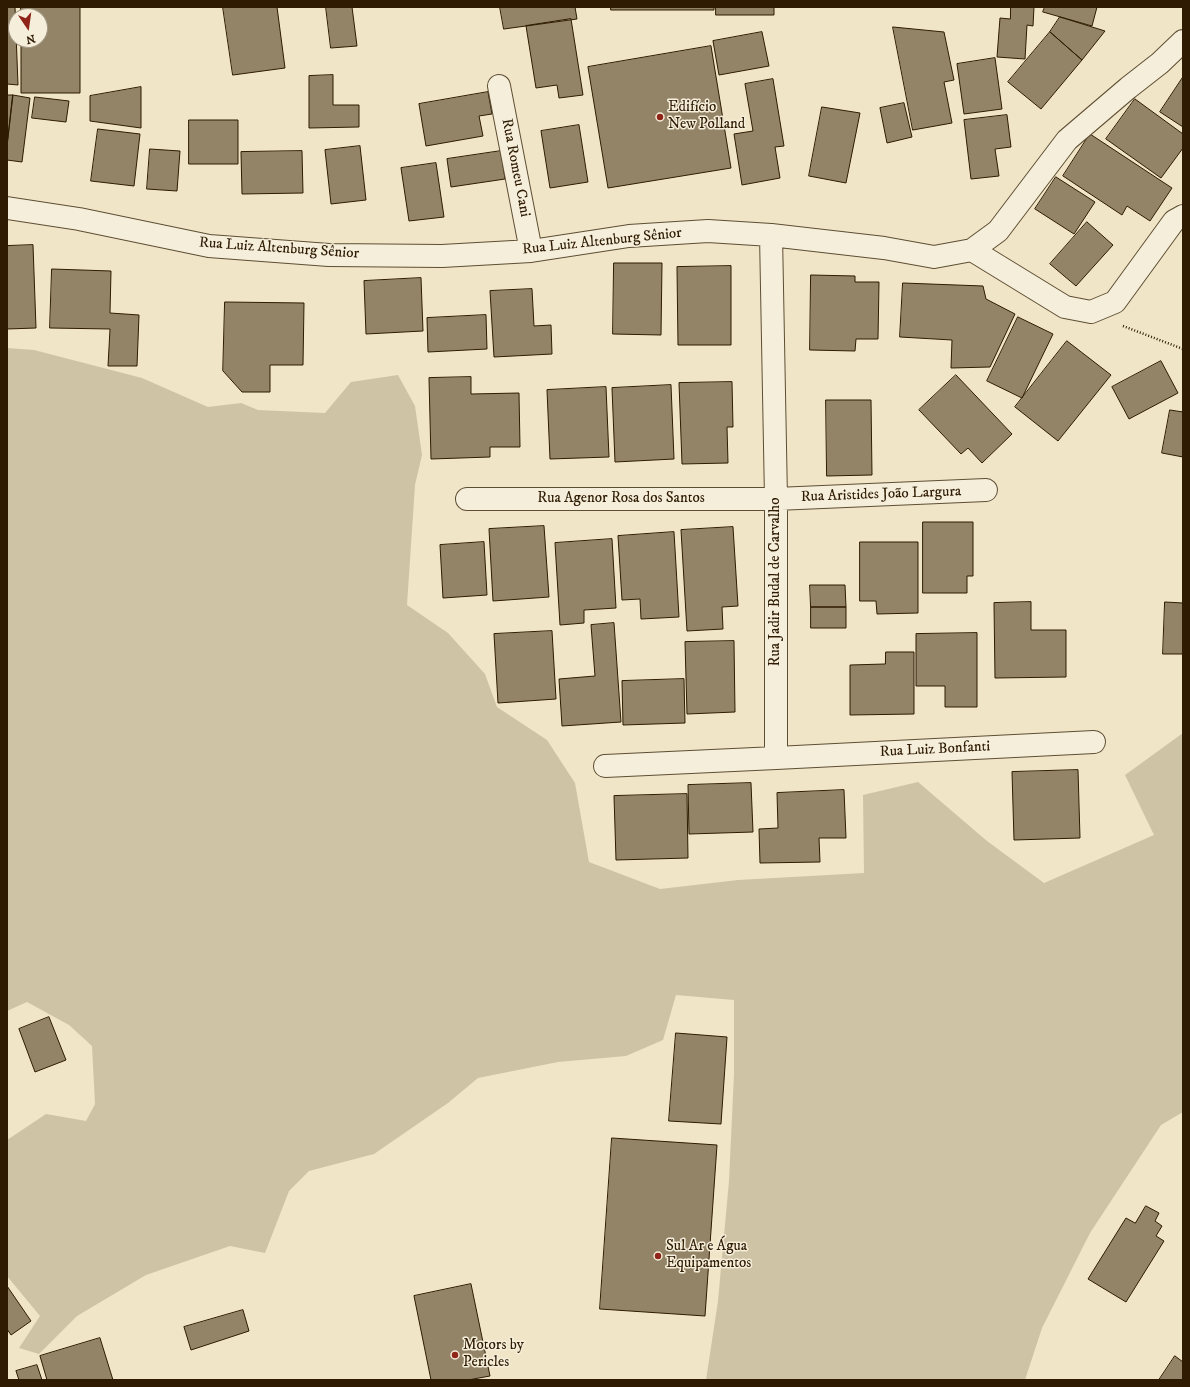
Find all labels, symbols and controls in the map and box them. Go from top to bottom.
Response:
north arrow [8,8,48,48]
text: N [24,31,36,47]
place label: Edifício New Polland [668,99,745,134]
marker: Edifício New Polland [655,112,665,122]
street label: Rua Romeu Cani [497,117,533,219]
street label: Rua Luiz Altenburg Sênior [521,225,683,259]
street label: Rua Luiz Altenburg Sênior [198,234,360,264]
street label: Rua Aristides João Largura [800,483,962,507]
street label: Rua Agenor Rosa dos Santos [537,490,705,508]
street label: Rua Jadir Budal de Carvalho [767,498,785,666]
street label: Rua Luiz Bonfanti [879,738,991,762]
place label: Sul Ar e Água Equipamentos [666,1238,751,1273]
marker: Sul Ar e Água Equipamentos [653,1251,663,1261]
place label: Motors by Pericles [463,1337,524,1372]
marker: Motors by Pericles [450,1350,460,1360]

